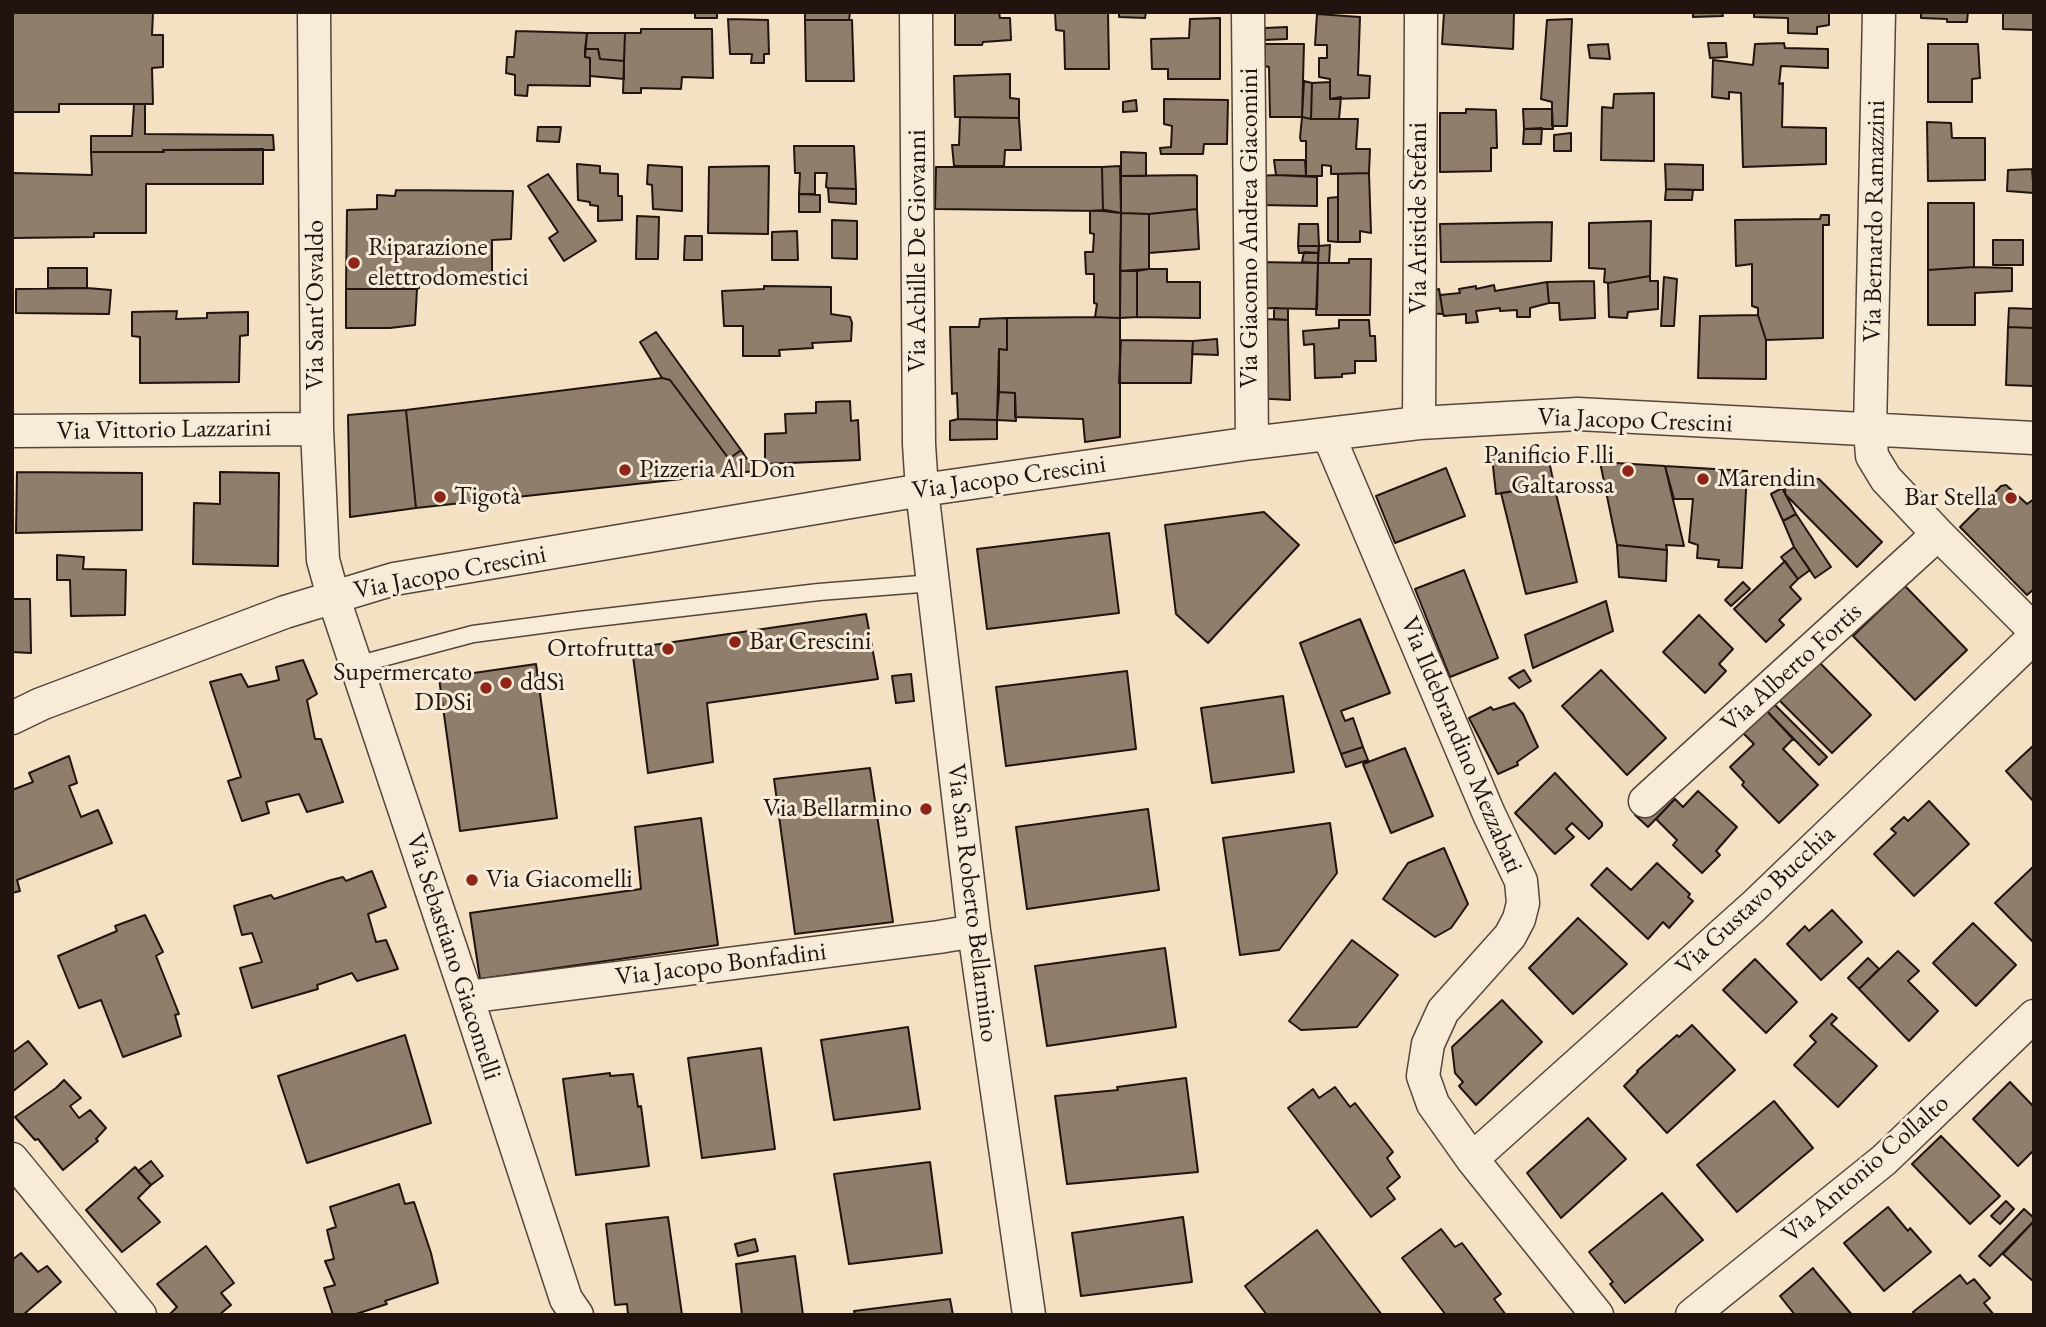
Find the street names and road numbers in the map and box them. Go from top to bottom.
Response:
street label: Via Giacomo Andrea Giacomini [1234,68,1266,388]
street label: Via Bernardo Ramazzini [1857,100,1893,342]
street label: Via Aristide Stefani [1403,122,1435,314]
street label: Via Achille De Giovanni [902,130,934,372]
street label: Via Sant'Osvaldo [300,220,332,390]
street label: Via Jacopo Crescini [1537,402,1733,440]
street label: Via Vittorio Lazzarini [56,413,272,447]
street label: Via Jacopo Crescini [910,449,1108,507]
street label: Via Jacopo Crescini [351,539,549,607]
street label: Via Alberto Fortis [1715,597,1869,739]
street label: Via Ildebrandino Mezzabati [1393,612,1529,878]
street label: Via San Roberto Bellarmino [939,762,1005,1044]
street label: Via Gustavo Bucchia [1670,819,1842,983]
street label: Via Sebastiano Giacomelli [398,830,508,1084]
street label: Via Jacopo Bonfadini [614,937,828,993]
street label: Via Antonio Collalto [1776,1088,1956,1250]

